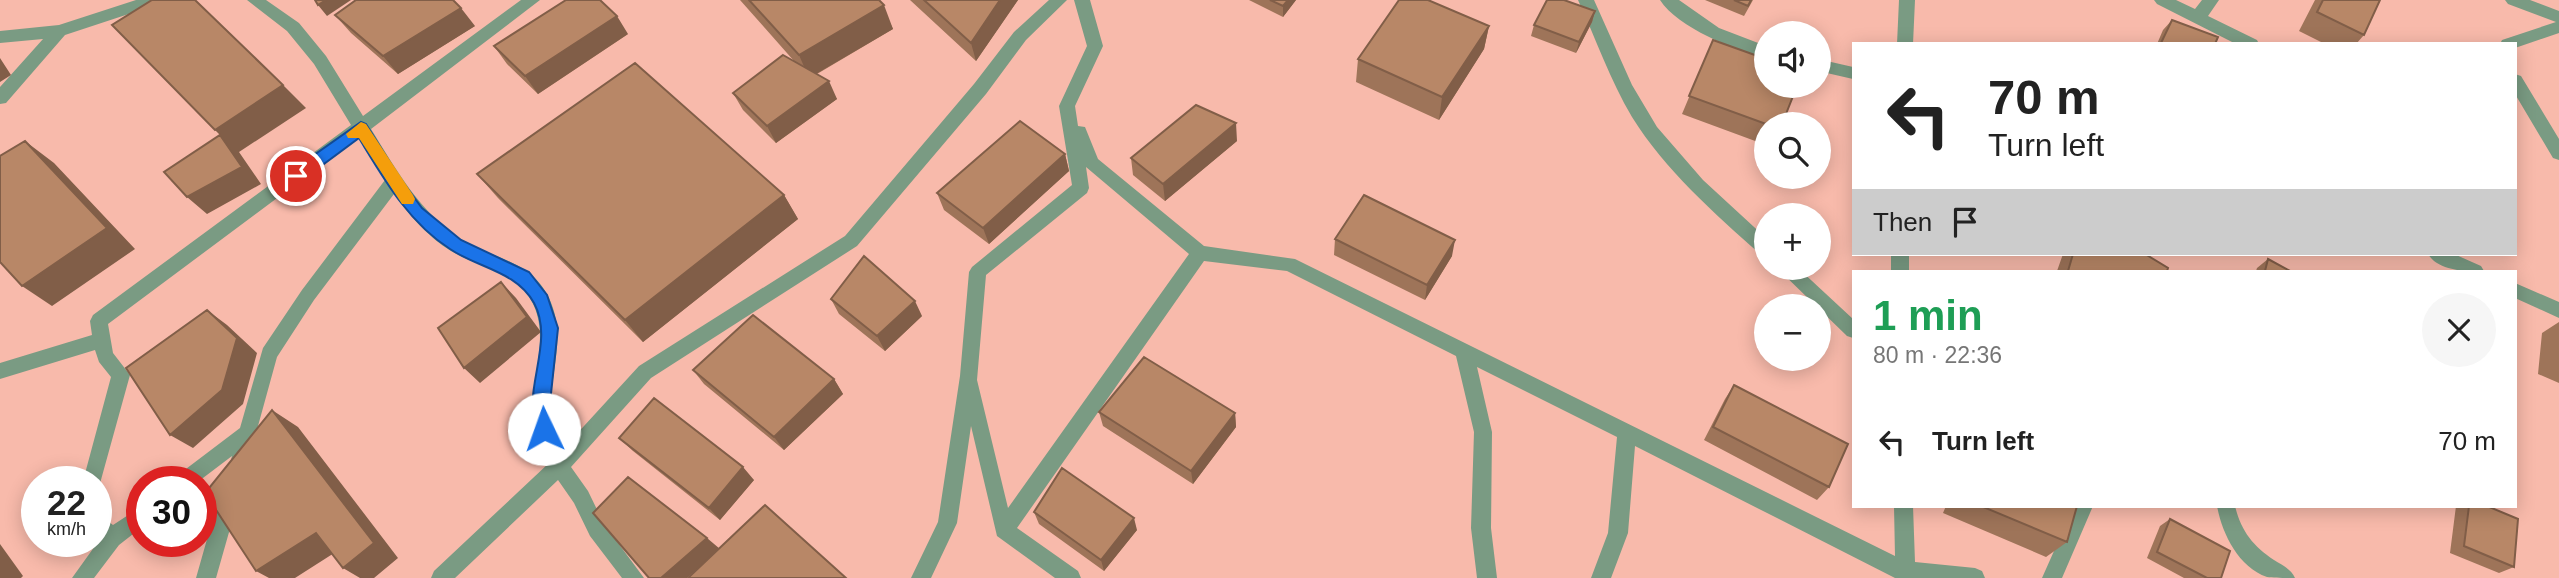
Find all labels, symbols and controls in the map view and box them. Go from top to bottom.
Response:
map controls [1754,21,1831,371]
button: sound [1754,21,1831,98]
icon: left [1873,70,1964,161]
text: 70 m [1988,70,2100,124]
button: search [1754,112,1831,189]
text: Turn left [1988,127,2104,163]
pin [266,146,326,206]
icon: arrive [277,157,315,195]
button: + [1754,203,1831,280]
icon: arrive [1946,203,1984,241]
text: Then [1873,207,1932,237]
text: 1 min [1873,292,1983,339]
button: close [2422,293,2496,367]
button: − [1754,294,1831,371]
text: 80 m · 22:36 [1873,342,2002,368]
position arrow [507,392,581,466]
icon: left [1873,423,1911,461]
text: Turn left [1932,426,2034,456]
text: 70 m [2438,426,2496,456]
speed limit sign: 30 [126,466,217,557]
text: 22 [47,483,86,522]
text: km/h [47,519,86,539]

